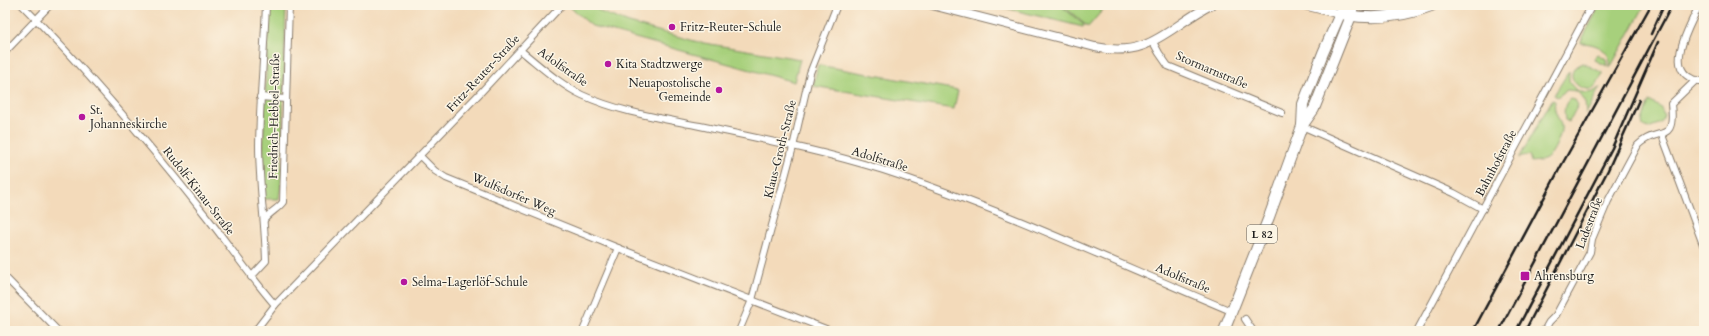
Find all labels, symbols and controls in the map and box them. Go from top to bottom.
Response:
place label: Fritz-Reuter-Schule [680,19,782,35]
marker: Fritz-Reuter-Schule [667,22,677,32]
street label: Fritz-Reuter-Straße [443,31,523,115]
street label: Adolfstraße [535,44,591,90]
street label: Stormarnstraße [1173,48,1251,92]
street label: Friedrich-Hebbel-Straße [265,53,283,179]
place label: Kita Stadtzwerge [616,56,703,72]
marker: Kita Stadtzwerge [603,59,613,69]
place label: Neuapostolische Gemeinde [628,75,711,105]
marker: Neuapostolische Gemeinde [714,85,724,95]
street label: Klaus-Groth-Straße [760,98,800,200]
place label: St. Johanneskirche [88,102,167,132]
marker: St. Johanneskirche [77,112,87,122]
street label: Bahnhofstraße [1472,127,1520,199]
street label: Adolfstraße [850,143,910,175]
street label: Rudolf-Kinau-Straße [159,144,239,238]
street label: Wulfsdorfer Weg [469,169,559,219]
street label: Ladestraße [1572,195,1606,251]
road number: L 82 [1247,225,1277,243]
street label: Adolfstraße [1153,259,1213,297]
place label: Ahrensburg [1534,268,1594,284]
marker: Ahrensburg [1519,270,1531,282]
place label: Selma-Lagerlöf-Schule [412,274,528,290]
marker: Selma-Lagerlöf-Schule [399,277,409,287]

